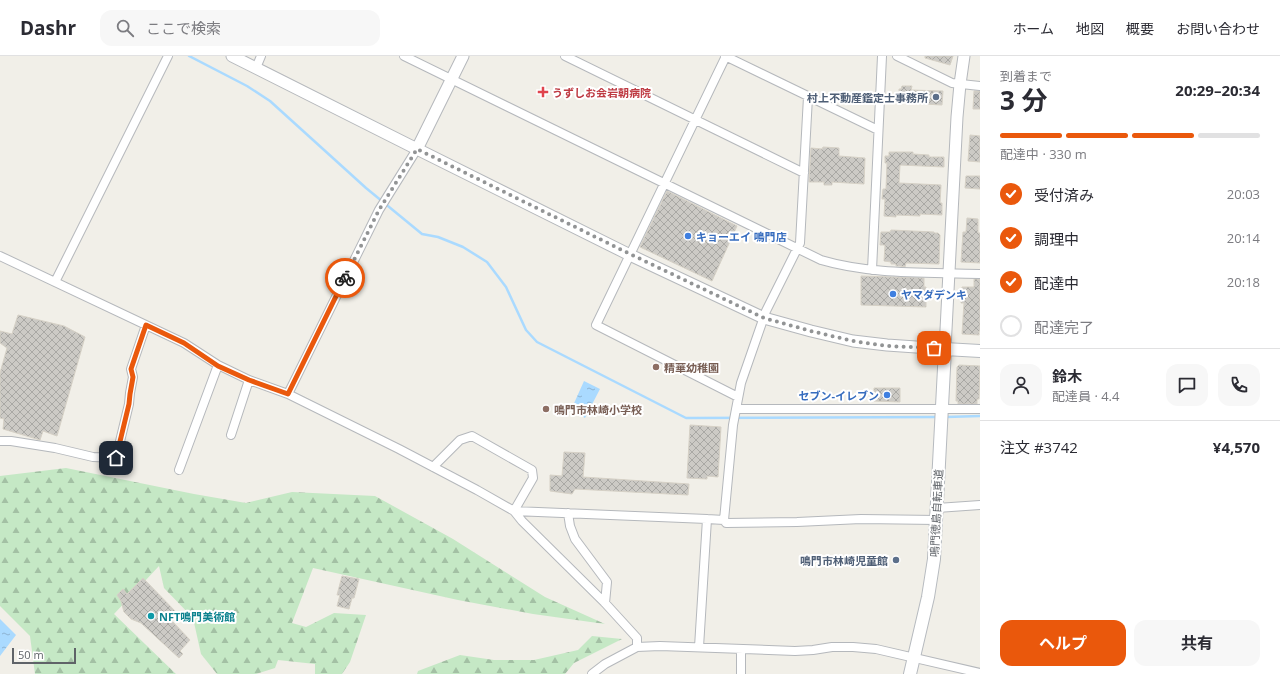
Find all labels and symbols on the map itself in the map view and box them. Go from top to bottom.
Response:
place label: うずしお会岩朝病院 [552,85,651,100]
marker: うずしお会岩朝病院 [537,86,549,98]
place label: 村上不動産鑑定士事務所 [807,90,928,105]
marker: 村上不動産鑑定士事務所 [931,92,941,102]
place label: キョーエイ 鳴門店 [696,229,787,244]
marker: キョーエイ 鳴門店 [683,231,693,241]
courier [325,258,365,298]
place label: ヤマダデンキ [901,287,967,302]
marker: ヤマダデンキ [888,289,898,299]
pin [917,331,951,365]
place label: 精華幼稚園 [664,360,719,375]
marker: 精華幼稚園 [651,362,661,372]
place label: セブン-イレブン [798,388,879,403]
marker: セブン-イレブン [882,390,892,400]
place label: 鳴門市林崎小学校 [554,402,642,417]
marker: 鳴門市林崎小学校 [541,404,551,414]
pin [99,441,133,475]
street label: 鳴門徳島自転車道 [926,469,946,557]
place label: 鳴門市林崎児童館 [800,553,888,568]
marker: 鳴門市林崎児童館 [891,555,901,565]
place label: NFT鳴門美術館 [159,609,235,624]
marker: NFT鳴門美術館 [146,611,156,621]
scale bar [12,646,76,665]

